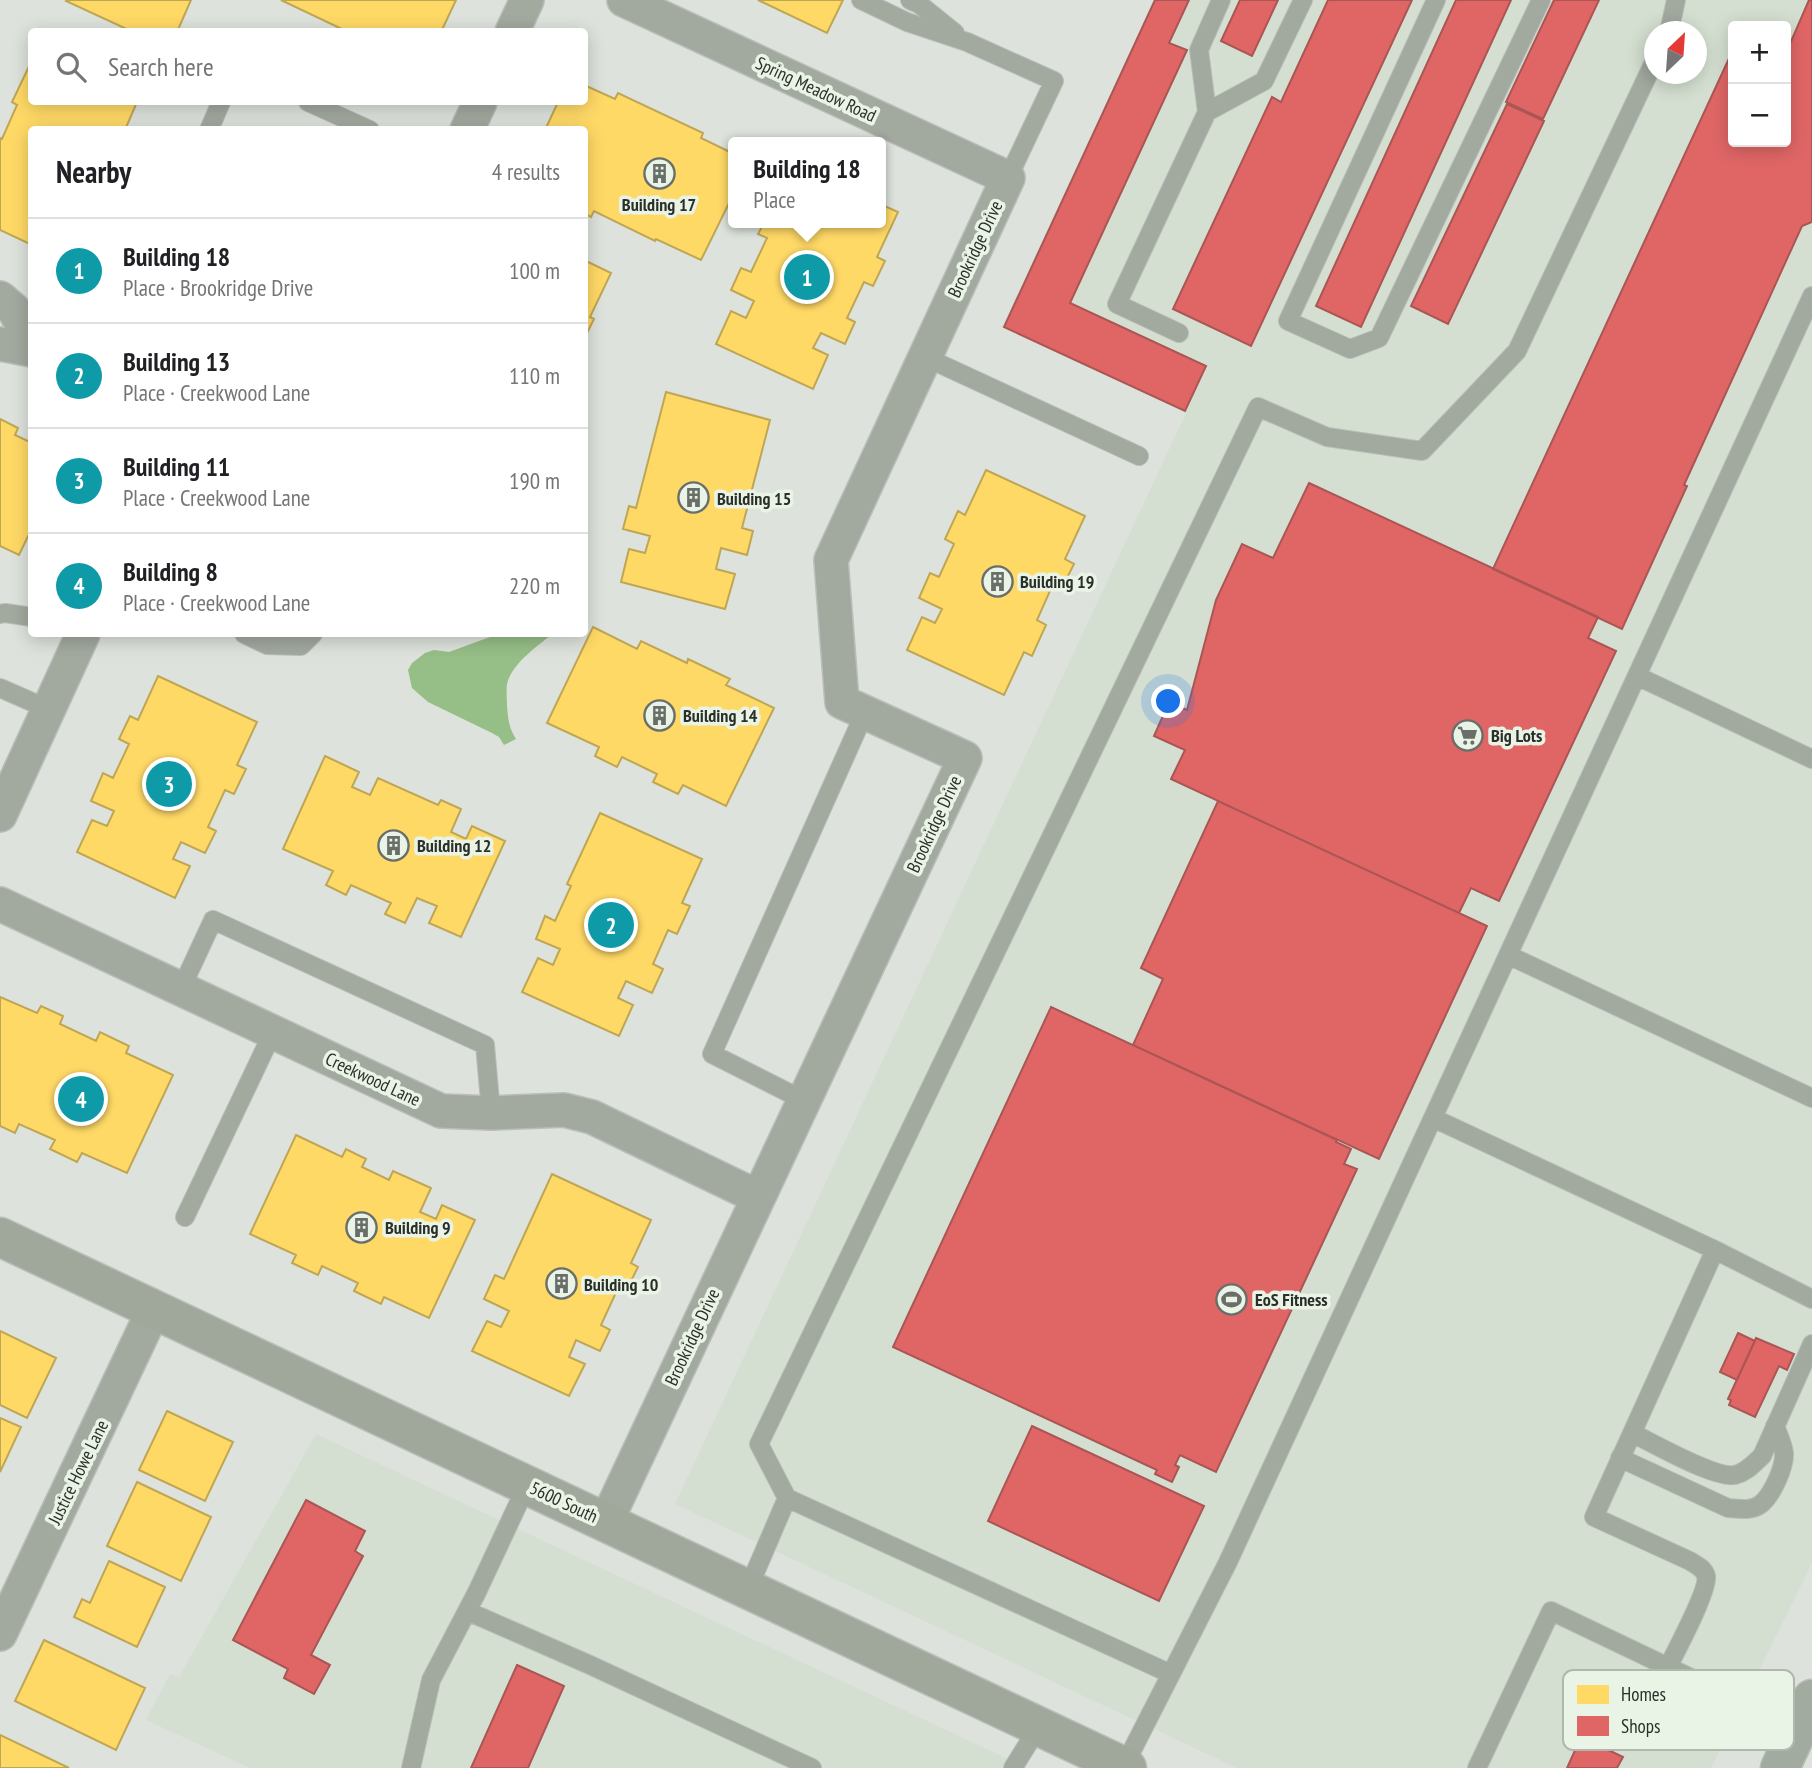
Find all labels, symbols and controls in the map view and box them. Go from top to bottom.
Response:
north arrow [1644,21,1707,84]
map controls [1728,21,1791,147]
button: + [1728,21,1791,84]
search box [28,28,588,105]
icon: search [52,48,90,86]
text: Search here [108,50,214,83]
street label: Spring Meadow Road [752,51,880,127]
button: − [1728,84,1791,147]
popup [728,137,886,228]
text: Nearby [56,152,131,191]
text: Building 18 [753,152,861,185]
text: 4 results [492,157,560,186]
building icon: Building 17 [642,157,676,191]
text: Place [753,185,796,214]
place label: Building 17 [622,193,696,216]
street label: Brookridge Drive [943,197,1007,301]
text: Building 18 [123,240,230,273]
pin: 1 [784,251,830,303]
text: 1 [74,256,85,285]
text: 100 m [509,256,560,285]
text: Place · Brookridge Drive [123,273,313,302]
text: Building 13 [123,345,230,378]
text: 2 [74,361,85,390]
text: 110 m [509,361,560,390]
text: Place · Creekwood Lane [123,378,310,407]
text: Building 11 [123,450,230,483]
text: 3 [74,466,85,495]
text: 190 m [509,466,560,495]
building icon: Building 15 [677,481,711,515]
text: Place · Creekwood Lane [123,483,310,512]
place label: Building 15 [717,487,791,510]
text: Building 8 [123,555,218,588]
building icon: Building 19 [980,564,1014,598]
place label: Building 19 [1020,570,1094,593]
text: 4 [74,571,85,600]
text: 220 m [509,571,560,600]
text: Place · Creekwood Lane [123,588,310,617]
your location [1151,684,1185,718]
building icon: Building 14 [643,698,677,732]
place label: Building 14 [683,704,758,727]
supermarket icon: Big Lots [1451,718,1485,752]
place label: Big Lots [1491,724,1542,747]
pin: 3 [146,758,192,810]
street label: Brookridge Drive [902,772,966,876]
building icon: Building 12 [377,828,411,862]
place label: Building 12 [417,834,491,857]
pin: 2 [588,899,634,951]
street label: Creekwood Lane [322,1047,424,1111]
pin: 4 [58,1073,104,1125]
building icon: Building 9 [345,1210,379,1244]
place label: Building 9 [385,1216,451,1239]
building icon: Building 10 [544,1267,578,1301]
place label: Building 10 [584,1273,658,1296]
sports icon: EoS Fitness [1215,1282,1249,1316]
street label: Brookridge Drive [660,1285,724,1389]
place label: EoS Fitness [1255,1288,1328,1311]
street label: Justice Howe Lane [42,1416,113,1529]
street label: 5600 South [526,1476,602,1528]
legend [1563,1670,1794,1750]
text: Homes [1621,1682,1666,1706]
text: Shops [1621,1714,1660,1738]

